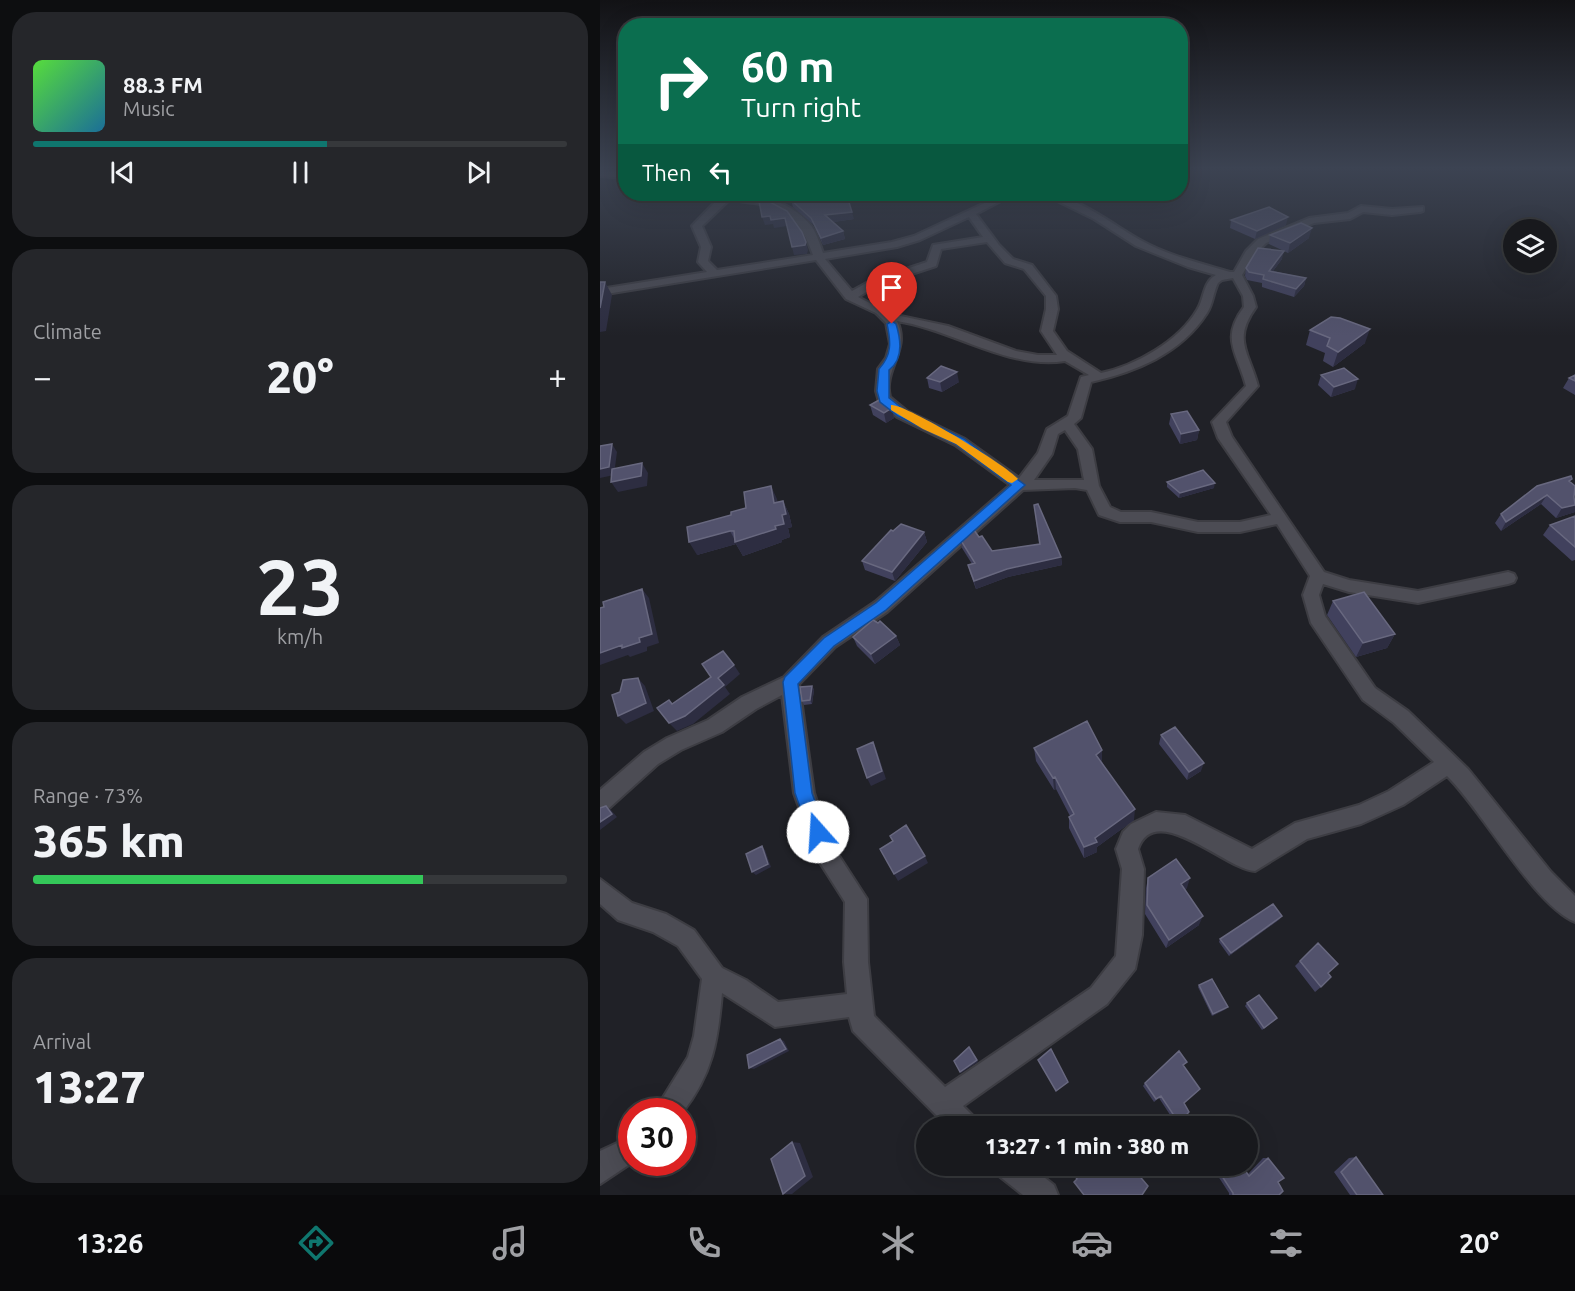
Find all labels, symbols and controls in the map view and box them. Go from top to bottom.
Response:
icon: right [642,42,720,120]
text: 60 m [741,43,835,90]
text: 88.3 FM [123,72,203,97]
text: Turn right [741,92,861,122]
text: Music [123,97,175,120]
icon: previous [106,156,139,189]
icon: pause [284,156,317,189]
icon: next [462,156,495,189]
icon: left [704,156,737,189]
text: Then [642,160,692,185]
map controls [1503,219,1557,273]
button: layers [1503,219,1557,273]
pin [866,262,917,324]
icon: arrive [875,271,908,304]
text: Climate [33,320,102,343]
text: 20° [266,351,334,402]
text: − [33,358,52,395]
text: + [548,358,567,395]
text: 23 [256,542,344,630]
text: km/h [277,625,323,648]
text: Range · 73% [33,784,143,807]
position arrow [786,800,850,864]
text: 365 km [33,815,185,866]
text: Arrival [33,1030,91,1053]
text: 13:27 [33,1061,146,1112]
speed limit sign: 30 [618,1098,696,1176]
text: 13:27 · 1 min · 380 m [985,1133,1189,1158]
icon: directions [295,1222,337,1264]
icon: music [489,1222,531,1264]
icon: phone [683,1222,725,1264]
icon: climate [877,1222,919,1264]
icon: car [1071,1222,1113,1264]
icon: filters [1265,1222,1307,1264]
text: 13:26 [76,1228,144,1258]
text: 20° [1459,1228,1499,1258]

